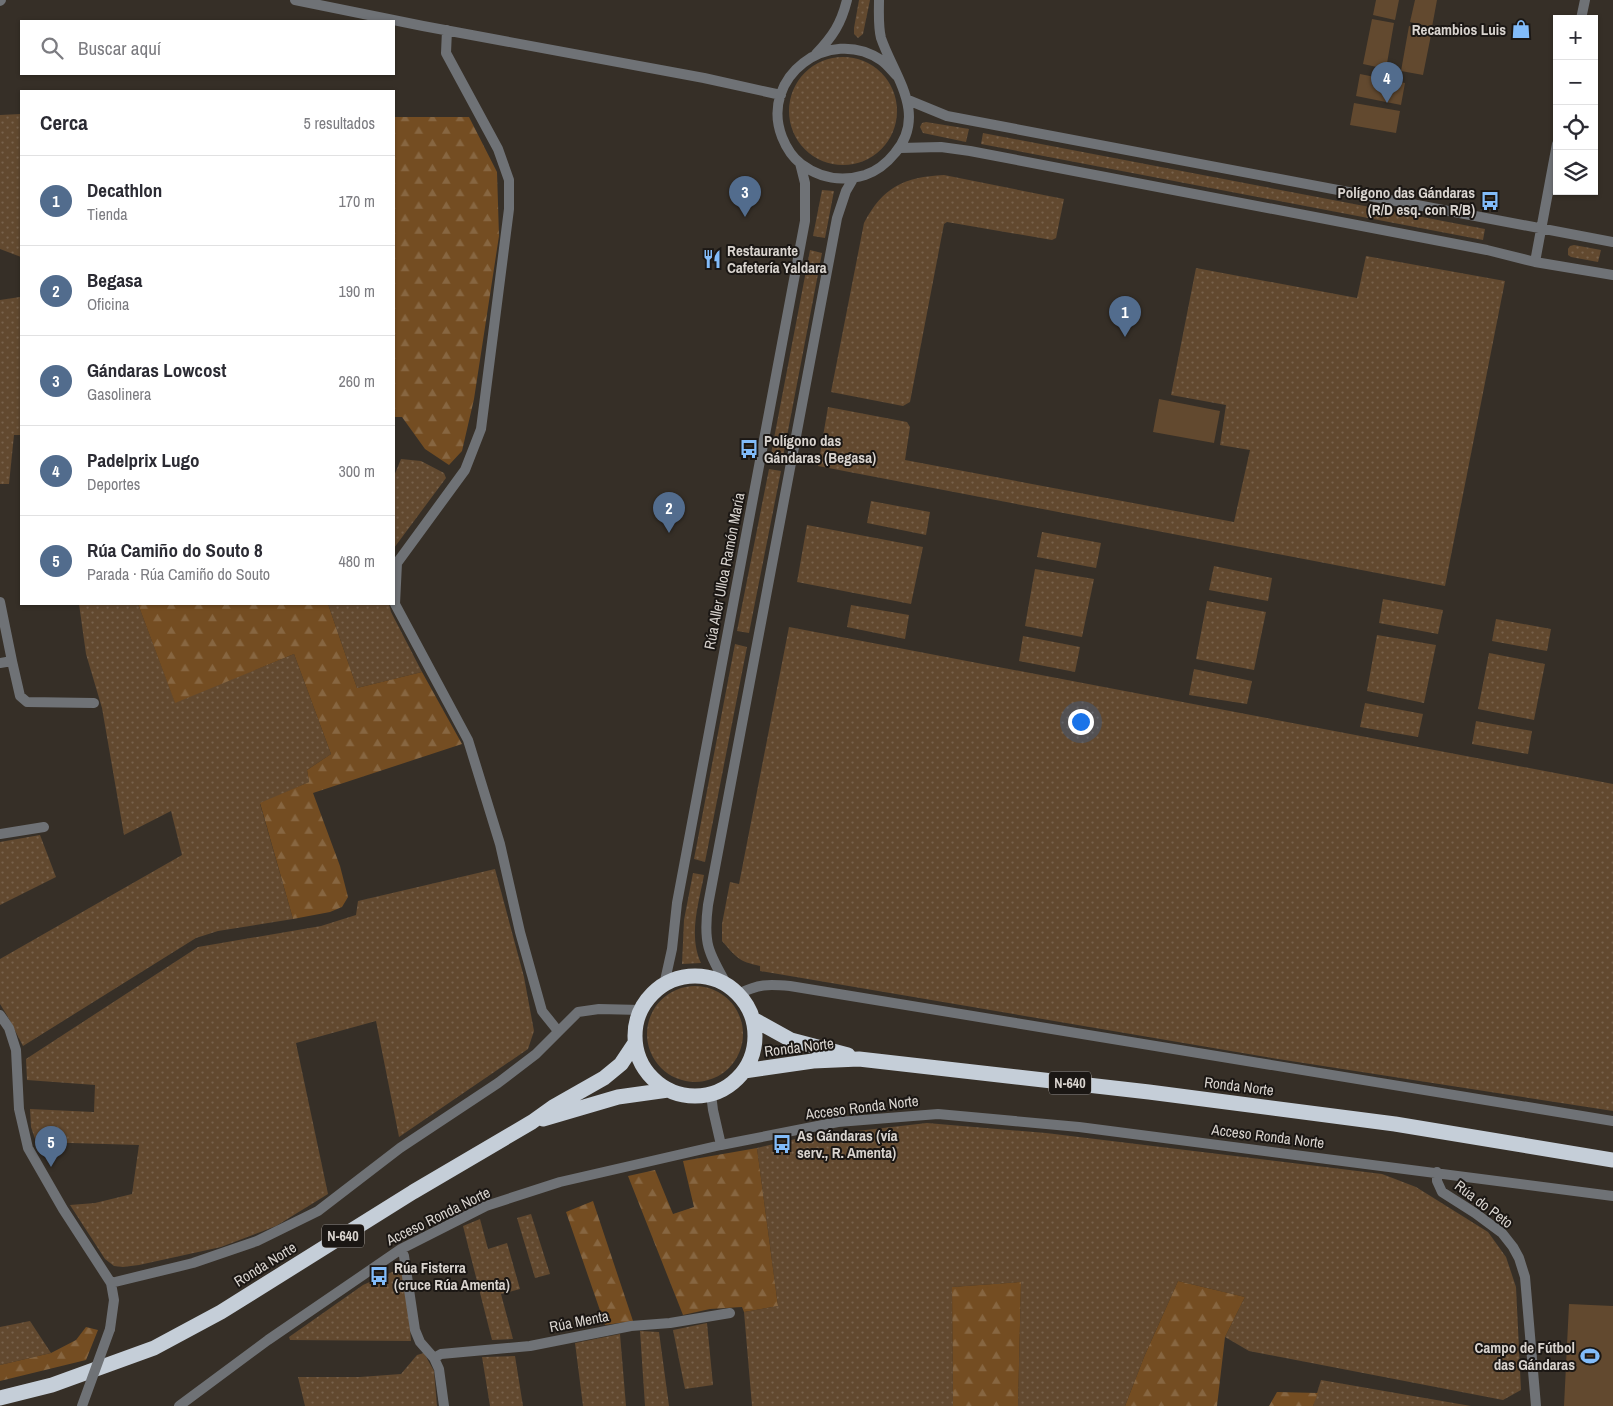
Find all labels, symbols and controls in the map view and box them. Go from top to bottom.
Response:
map controls [1553,15,1598,195]
button: + [1553,15,1598,60]
shop icon: Recambios Luis [1510,18,1532,40]
place label: Recambios Luis [1412,19,1506,40]
search box [20,20,395,75]
icon: search [38,34,66,62]
text: Buscar aquí [78,35,161,61]
button: − [1553,60,1598,105]
pin: 4 [1371,62,1403,103]
button: locate [1553,105,1598,150]
text: Cerca [40,108,88,137]
text: 5 resultados [304,112,375,134]
button: layers [1553,150,1598,195]
pin: 3 [729,176,761,217]
text: Decathlon [87,177,162,203]
place label: Polígono das Gándaras (R/D esq. con R/B) [1338,182,1475,220]
text: 1 [52,190,60,212]
text: 170 m [339,190,375,212]
bus stop icon: Polígono das Gándaras (R/D esq. con R/B) [1479,190,1501,212]
text: Tienda [87,203,128,225]
place label: Restaurante Cafetería Yaldara [727,240,827,278]
restaurant icon: Restaurante Cafetería Yaldara [701,248,723,270]
text: Begasa [87,267,142,293]
text: 2 [52,280,60,302]
text: 190 m [339,280,375,302]
text: Oficina [87,293,129,315]
pin: 1 [1109,296,1141,337]
text: Gándaras Lowcost [87,357,226,383]
text: 3 [52,370,60,392]
text: 260 m [339,370,375,392]
text: Gasolinera [87,383,151,405]
place label: Polígono das Gándaras (Begasa) [764,430,876,468]
bus stop icon: Polígono das Gándaras (Begasa) [738,438,760,460]
text: Padelprix Lugo [87,447,200,473]
text: 4 [52,460,60,482]
text: 300 m [339,460,375,482]
text: Deportes [87,473,140,495]
street label: Rúa Aller Ulloa Ramón María [698,491,750,651]
pin: 2 [653,492,685,533]
text: Rúa Camiño do Souto 8 [87,537,263,563]
text: 5 [52,550,60,572]
text: 480 m [339,550,375,572]
text: Parada · Rúa Camiño do Souto [87,563,270,585]
your location [1068,709,1094,735]
street label: Ronda Norte [763,1032,835,1062]
street label: Ronda Norte [1203,1071,1275,1101]
road number: N-640 [1049,1072,1091,1094]
street label: Acceso Ronda Norte [803,1090,920,1124]
street label: Acceso Ronda Norte [1209,1119,1326,1153]
place label: As Gándaras (vía serv., R. Amenta) [797,1125,898,1163]
pin: 5 [35,1126,67,1167]
bus stop icon: As Gándaras (vía serv., R. Amenta) [771,1133,793,1155]
street label: Rúa do Peto [1450,1175,1518,1233]
street label: Acceso Ronda Norte [381,1182,494,1251]
road number: N-640 [322,1224,364,1248]
street label: Ronda Norte [230,1237,300,1291]
place label: Rúa Fisterra (cruce Rúa Amenta) [394,1257,510,1295]
bus stop icon: Rúa Fisterra (cruce Rúa Amenta) [368,1265,390,1287]
street label: Rúa Menta [547,1305,611,1337]
place label: Campo de Fútbol das Gándaras [1475,1337,1575,1375]
sports icon: Campo de Fútbol das Gándaras [1579,1345,1601,1367]

